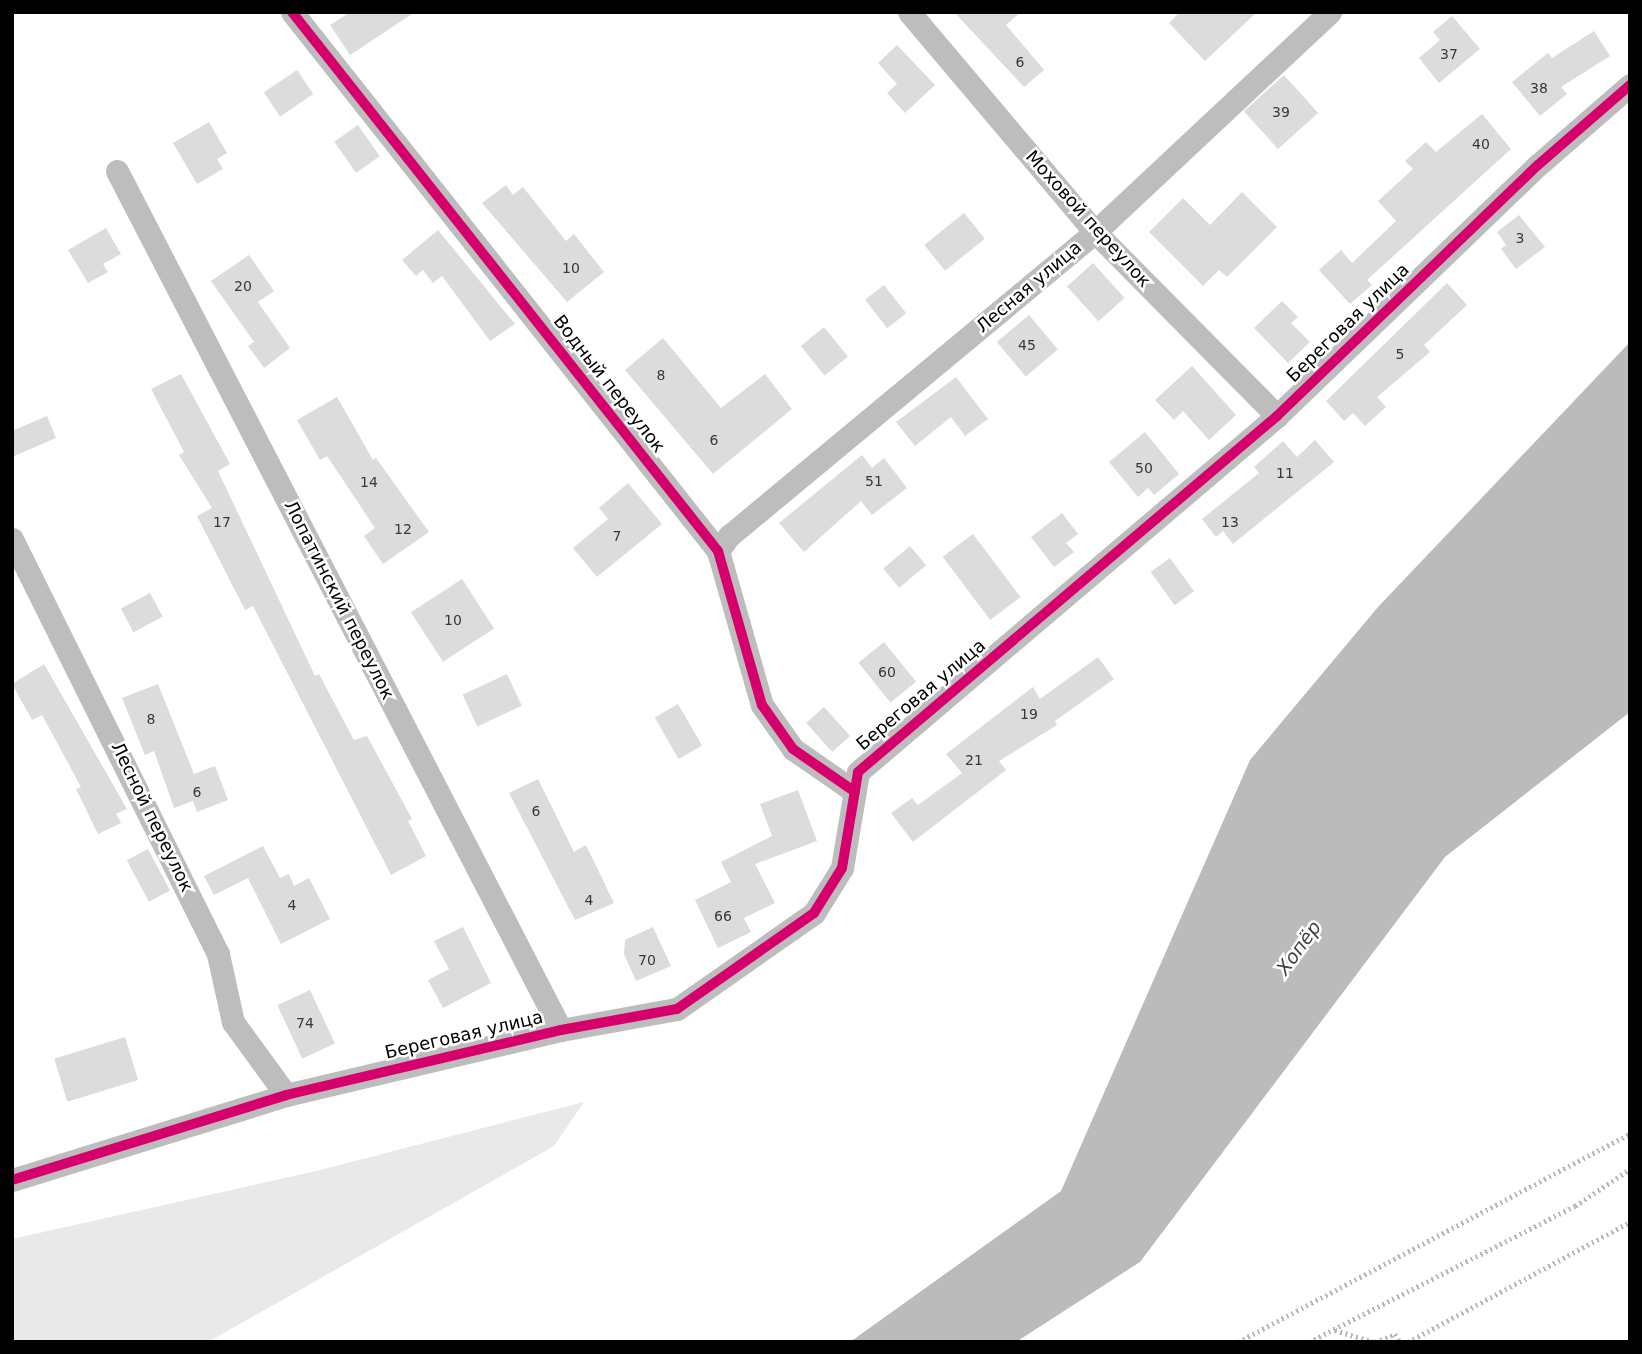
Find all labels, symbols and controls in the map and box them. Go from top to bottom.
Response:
house number: 37 [1440,46,1458,62]
house number: 6 [1016,54,1024,70]
house number: 38 [1530,80,1548,96]
house number: 39 [1272,104,1290,120]
house number: 40 [1472,136,1490,152]
street label: Моховой переулок [1021,146,1155,292]
house number: 3 [1516,230,1524,246]
street label: Лесная улица [972,237,1086,337]
street label: Береговая улица [1282,259,1414,387]
house number: 10 [562,260,580,276]
house number: 20 [234,278,252,294]
street label: Водный переулок [549,311,669,457]
house number: 45 [1018,337,1036,353]
house number: 5 [1396,346,1404,362]
house number: 8 [657,367,665,383]
house number: 6 [710,432,718,448]
house number: 50 [1135,460,1153,476]
house number: 11 [1276,465,1294,481]
house number: 51 [865,473,883,489]
house number: 14 [360,474,378,490]
street label: Лопатинский переулок [279,497,399,703]
house number: 17 [213,514,231,530]
house number: 13 [1221,514,1239,530]
house number: 12 [394,521,412,537]
house number: 7 [613,528,621,544]
house number: 10 [444,612,462,628]
street label: Береговая улица [852,635,990,755]
house number: 60 [878,664,896,680]
house number: 19 [1020,706,1038,722]
house number: 8 [147,711,155,727]
street label: Лесной переулок [106,739,198,895]
house number: 21 [965,752,983,768]
house number: 6 [193,784,201,800]
house number: 6 [532,803,540,819]
house number: 4 [585,892,593,908]
house number: 4 [288,897,296,913]
house number: 66 [714,908,732,924]
water label: Хопёр [1272,917,1326,979]
house number: 70 [638,952,656,968]
street label: Береговая улица [383,1006,545,1064]
house number: 74 [296,1015,314,1031]

